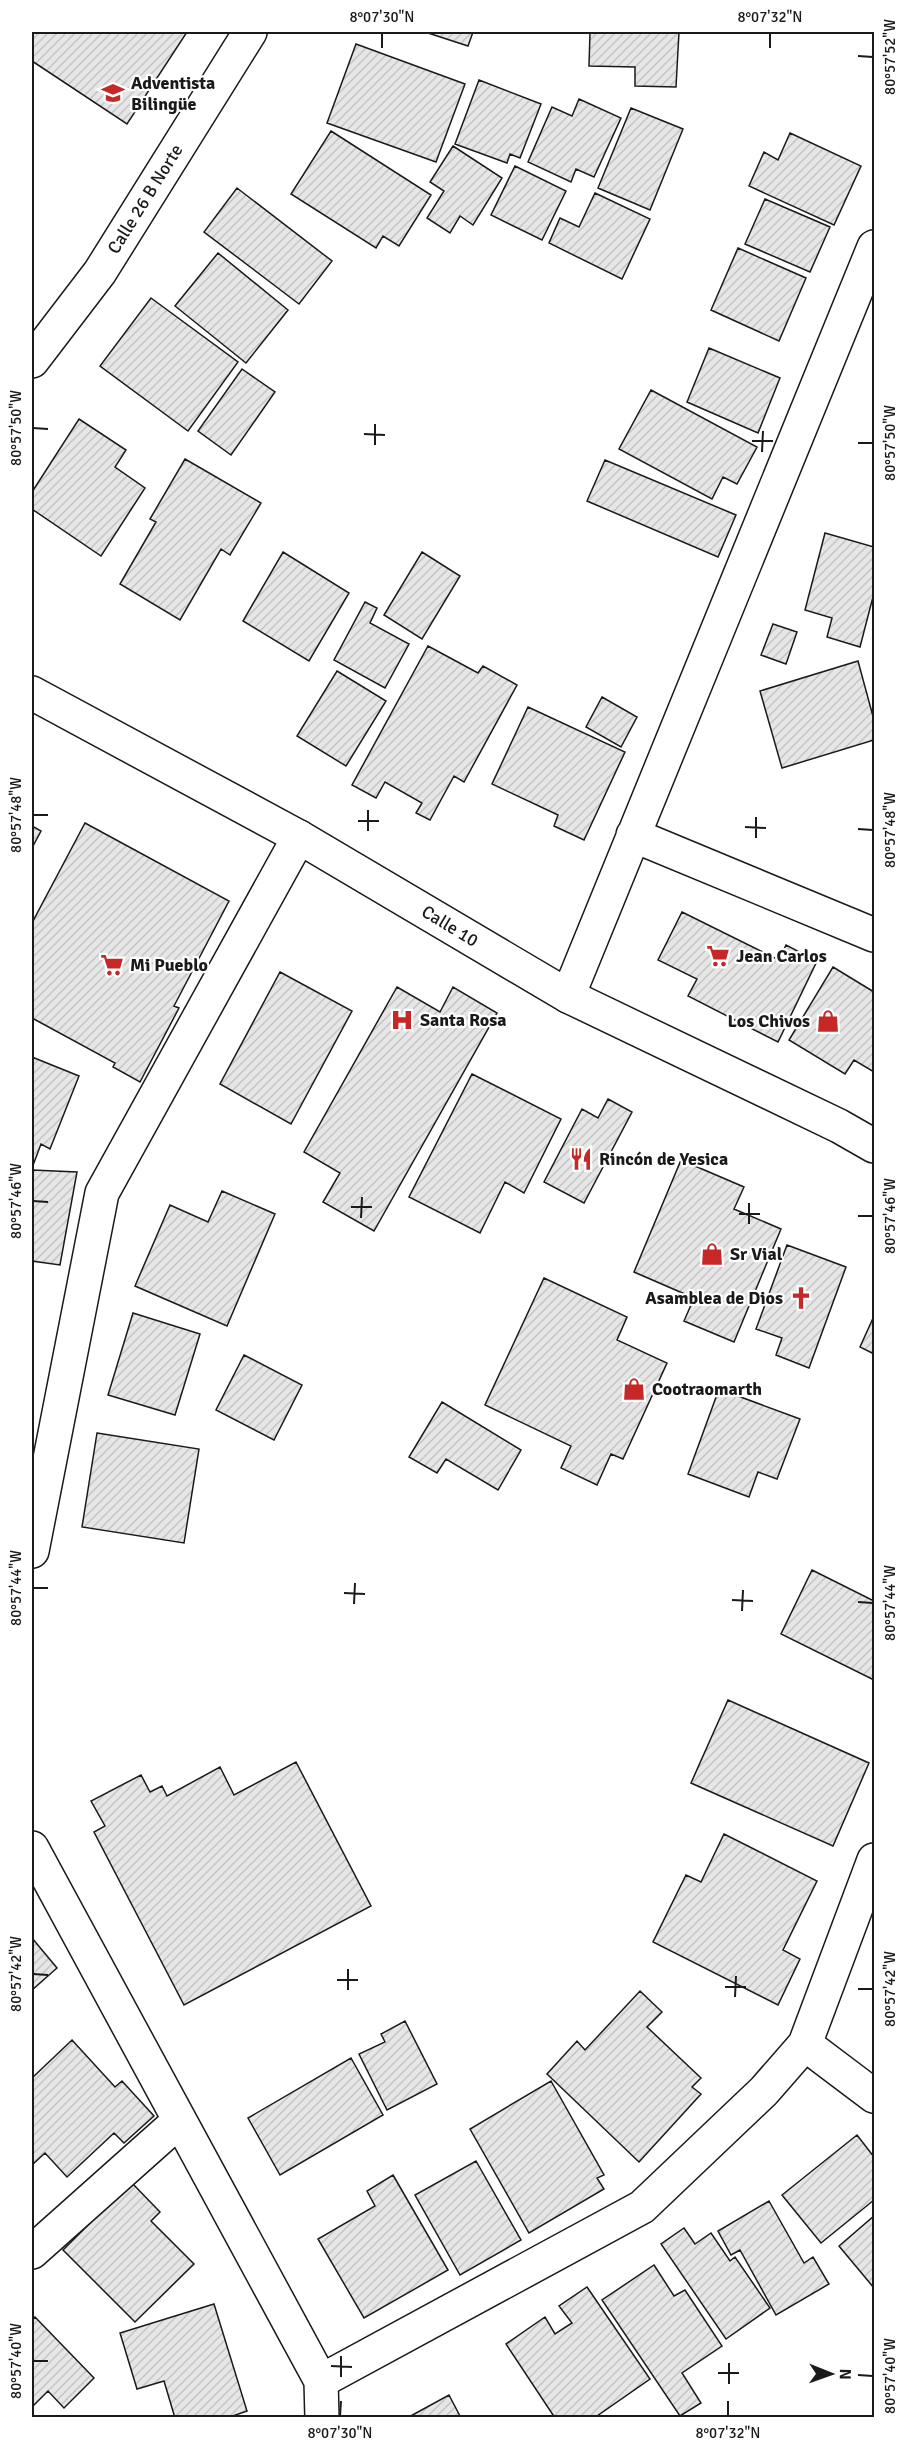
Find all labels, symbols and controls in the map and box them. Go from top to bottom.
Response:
text: 8°07'30"N [349,8,415,26]
text: 8°07'32"N [737,8,803,26]
text: 80°57'52"W [881,19,899,95]
place label: Adventista Bilingüe [131,72,215,115]
school or university icon: Adventista Bilingüe [100,80,126,106]
street label: Calle 26 B Norte [103,140,187,258]
text: 80°57'50"W [7,390,25,466]
text: 80°57'50"W [881,405,899,481]
text: 80°57'48"W [7,777,25,853]
text: 80°57'48"W [881,792,899,868]
street label: Calle 10 [418,900,482,952]
supermarket icon: Jean Carlos [705,943,731,969]
place label: Jean Carlos [736,945,827,967]
supermarket icon: Mi Pueblo [99,952,125,978]
place label: Mi Pueblo [130,954,208,976]
hospital icon: Santa Rosa [389,1007,415,1033]
shop icon: Los Chivos [815,1008,841,1034]
place label: Santa Rosa [420,1009,506,1031]
place label: Los Chivos [728,1010,810,1032]
restaurant icon: Rincón de Yesica [568,1146,594,1172]
place label: Rincón de Yesica [599,1148,728,1170]
text: 80°57'46"W [7,1163,25,1239]
text: 80°57'46"W [881,1178,899,1254]
shop icon: Sr Vial [699,1241,725,1267]
place label: Sr Vial [730,1243,783,1265]
church icon: Asamblea de Dios [788,1285,814,1311]
place label: Asamblea de Dios [645,1287,783,1309]
shop icon: Cootraomarth [621,1376,647,1402]
place label: Cootraomarth [652,1378,762,1400]
text: 80°57'44"W [7,1550,25,1626]
text: 80°57'44"W [881,1565,899,1641]
text: 80°57'42"W [7,1936,25,2012]
text: 80°57'42"W [881,1951,899,2027]
text: 80°57'40"W [7,2323,25,2399]
text: 80°57'40"W [881,2338,899,2414]
north arrow [801,2344,861,2404]
text: N [835,2369,855,2380]
text: 8°07'30"N [307,2424,373,2442]
text: 8°07'32"N [695,2424,761,2442]

